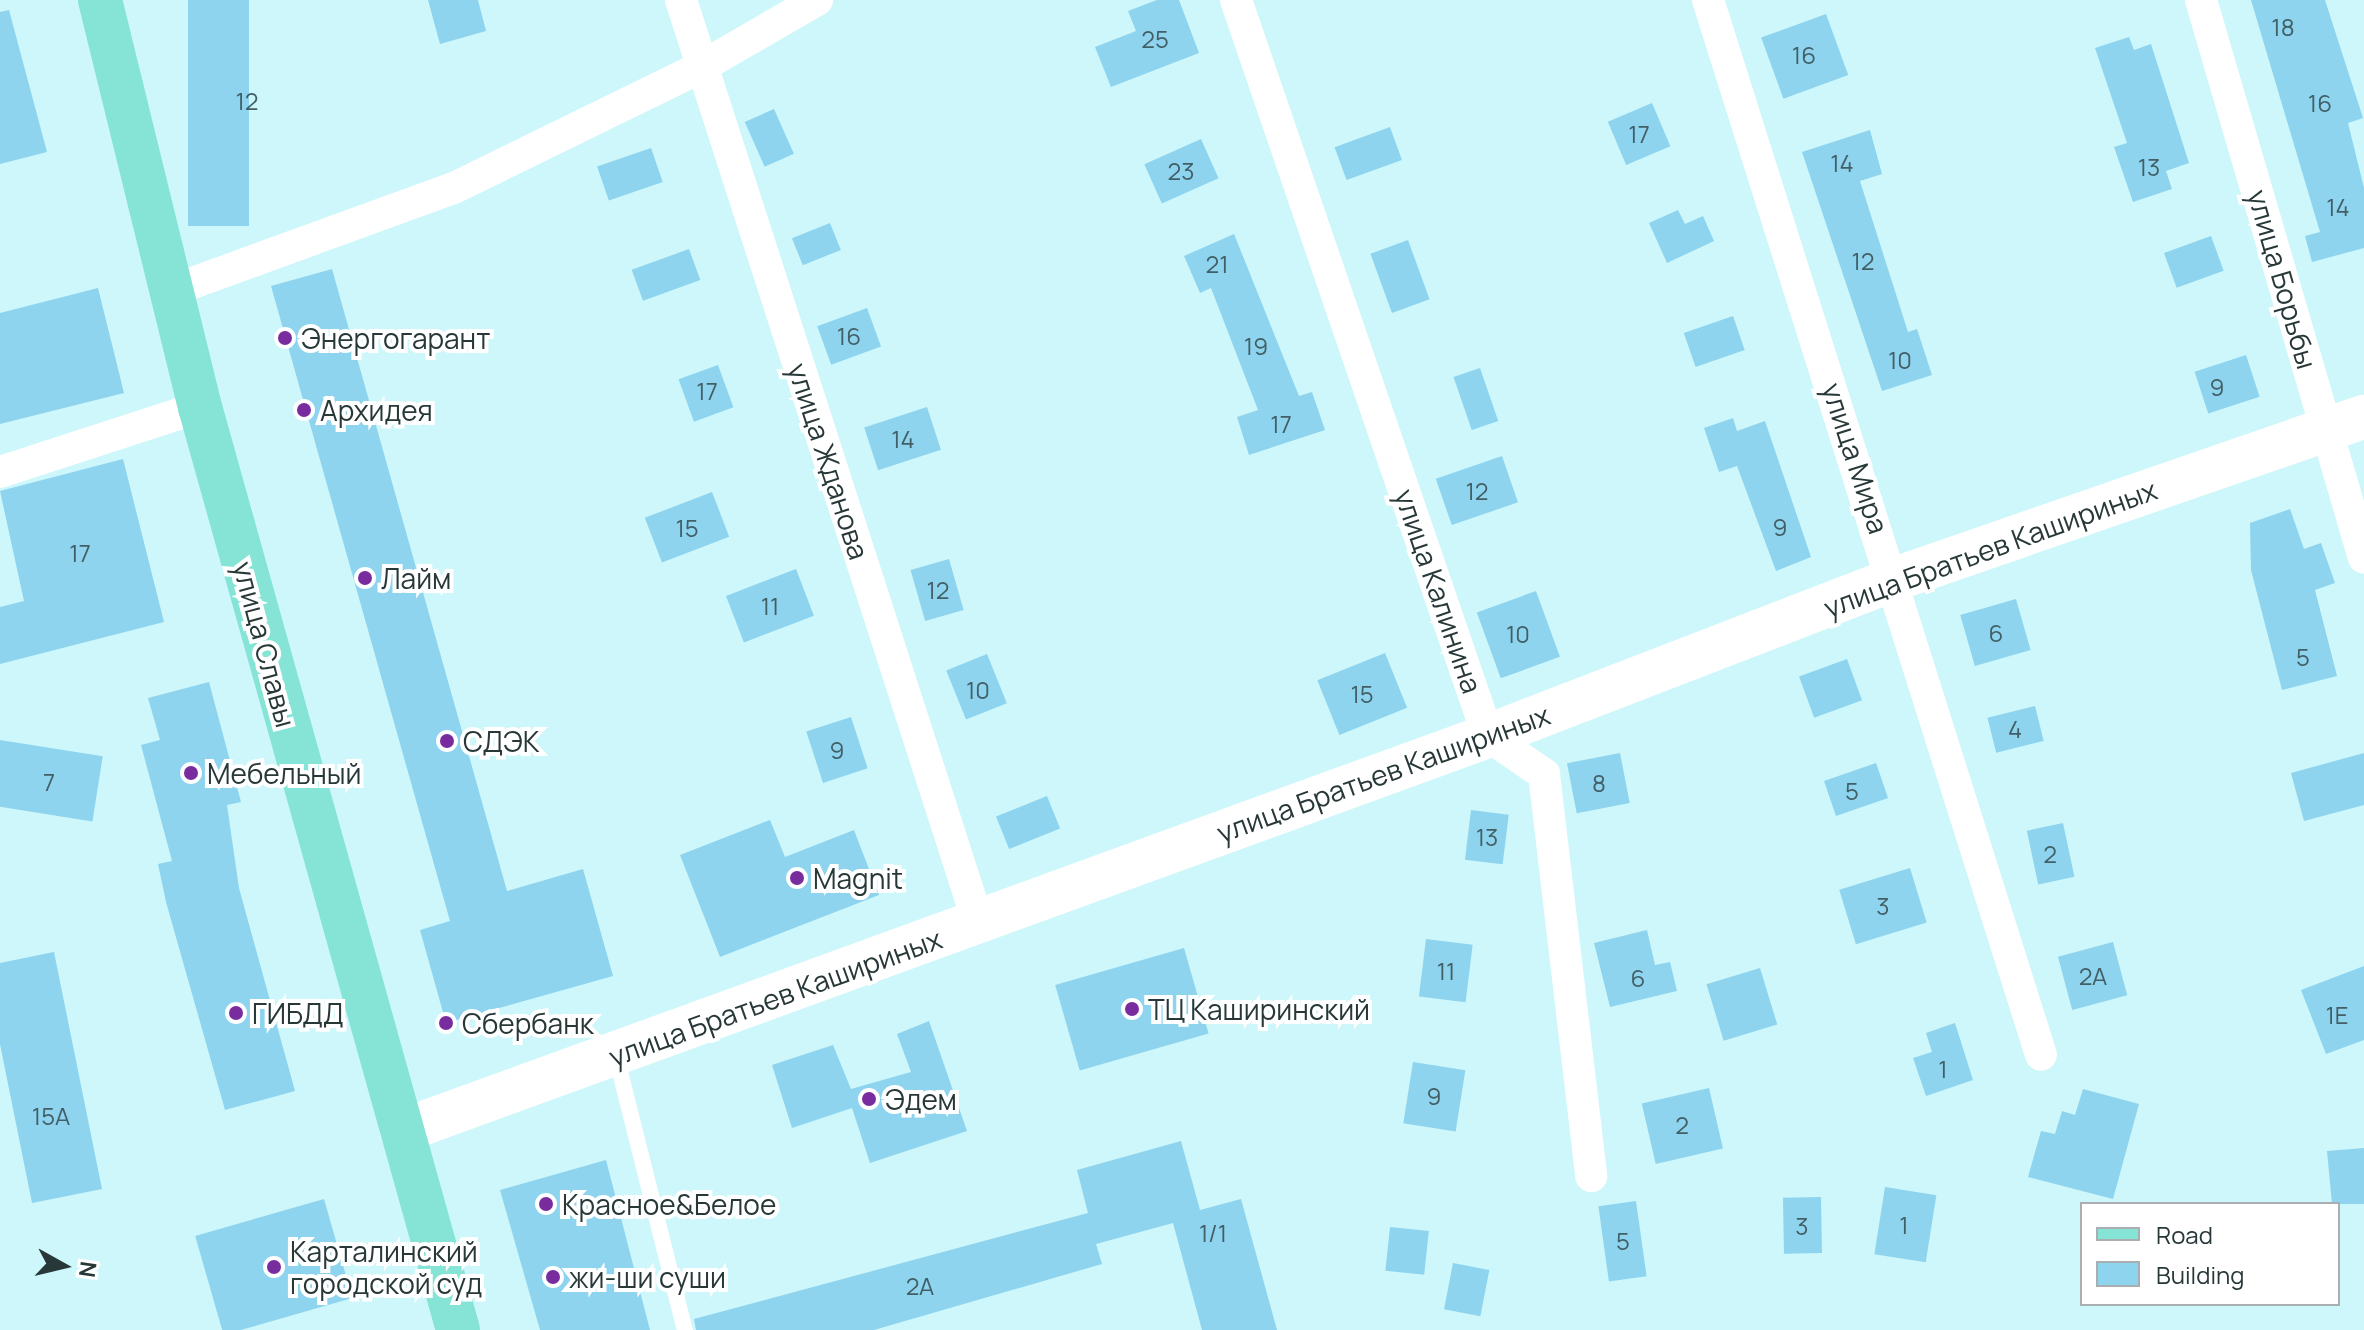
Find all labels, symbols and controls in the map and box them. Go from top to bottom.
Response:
house number: 18 [2271,13,2295,41]
house number: 25 [1141,25,1169,53]
house number: 16 [1792,41,1816,69]
house number: 12 [235,87,259,115]
house number: 16 [2308,89,2332,117]
house number: 17 [1628,120,1650,148]
house number: 14 [1830,149,1854,177]
house number: 13 [2138,153,2160,181]
house number: 23 [1168,157,1194,185]
street label: улица Борьбы [2241,186,2325,372]
house number: 14 [2326,193,2350,221]
house number: 12 [1851,247,1875,275]
house number: 21 [1205,250,1229,278]
place label: Энергогарант [301,321,490,355]
house number: 16 [837,322,861,350]
marker: Энергогарант [276,329,294,347]
house number: 19 [1244,332,1268,360]
house number: 10 [1888,346,1912,374]
street label: улица Жданова [781,359,877,563]
house number: 9 [2210,373,2224,401]
house number: 17 [696,377,718,405]
street label: улица Мира [1816,378,1896,538]
place label: Архидея [320,393,433,427]
marker: Архидея [295,401,313,419]
house number: 17 [1270,410,1292,438]
house number: 14 [891,425,915,453]
street label: улица Братьев Кашириных [1819,472,2161,624]
house number: 12 [1465,477,1489,505]
street label: улица Калинина [1388,485,1490,697]
house number: 9 [1773,513,1787,541]
house number: 15 [675,514,699,542]
house number: 17 [69,539,91,567]
street label: улица Славы [227,557,303,731]
place label: Лайм [381,561,451,595]
marker: Лайм [356,569,374,587]
house number: 12 [926,576,950,604]
house number: 11 [761,592,779,620]
house number: 6 [1989,619,2003,647]
house number: 10 [1506,620,1530,648]
house number: 5 [2296,643,2310,671]
house number: 10 [966,676,990,704]
house number: 15 [1350,680,1374,708]
street label: улица Братьев Кашириных [1212,697,1554,849]
house number: 4 [2008,715,2022,743]
place label: СДЭК [463,724,539,758]
marker: СДЭК [438,732,456,750]
house number: 9 [830,736,844,764]
place label: Мебельный [207,756,361,790]
marker: Мебельный [182,764,200,782]
house number: 7 [43,768,55,796]
house number: 8 [1592,769,1606,797]
house number: 5 [1845,777,1859,805]
house number: 13 [1476,823,1498,851]
house number: 2 [2043,840,2057,868]
place label: Magnit [813,861,903,895]
marker: Magnit [788,869,806,887]
house number: 3 [1876,892,1890,920]
street label: улица Братьев Кашириных [604,921,946,1073]
house number: 11 [1437,957,1455,985]
house number: 2А [2079,962,2107,990]
house number: 6 [1631,964,1645,992]
place label: ТЦ Каширинский [1148,992,1370,1026]
place label: ГИБДД [252,996,344,1030]
marker: ТЦ Каширинский [1123,1000,1141,1018]
house number: 1Е [2325,1001,2349,1029]
marker: ГИБДД [227,1004,245,1022]
place label: Сбербанк [462,1006,594,1040]
marker: Сбербанк [437,1014,455,1032]
house number: 1 [1938,1055,1948,1083]
place label: Эдем [885,1082,957,1116]
house number: 9 [1427,1082,1441,1110]
marker: Эдем [860,1090,878,1108]
house number: 15А [32,1102,70,1130]
house number: 2 [1675,1111,1689,1139]
place label: Красное&Белое [562,1187,776,1221]
marker: Красное&Белое [537,1195,555,1213]
legend [2080,1202,2340,1306]
house number: 1 [1899,1211,1909,1239]
house number: 3 [1795,1212,1809,1240]
text: Road [2156,1218,2213,1251]
house number: 1/1 [1199,1219,1227,1247]
north arrow [24,1226,104,1306]
house number: 5 [1616,1227,1630,1255]
place label: Карталинский городской суд [290,1234,482,1300]
marker: Карталинский городской суд [265,1258,283,1276]
text: Building [2156,1258,2244,1291]
text: N [72,1259,104,1279]
place label: жи-ши суши [569,1260,726,1294]
marker: жи-ши суши [544,1268,562,1286]
house number: 2А [906,1272,934,1300]

